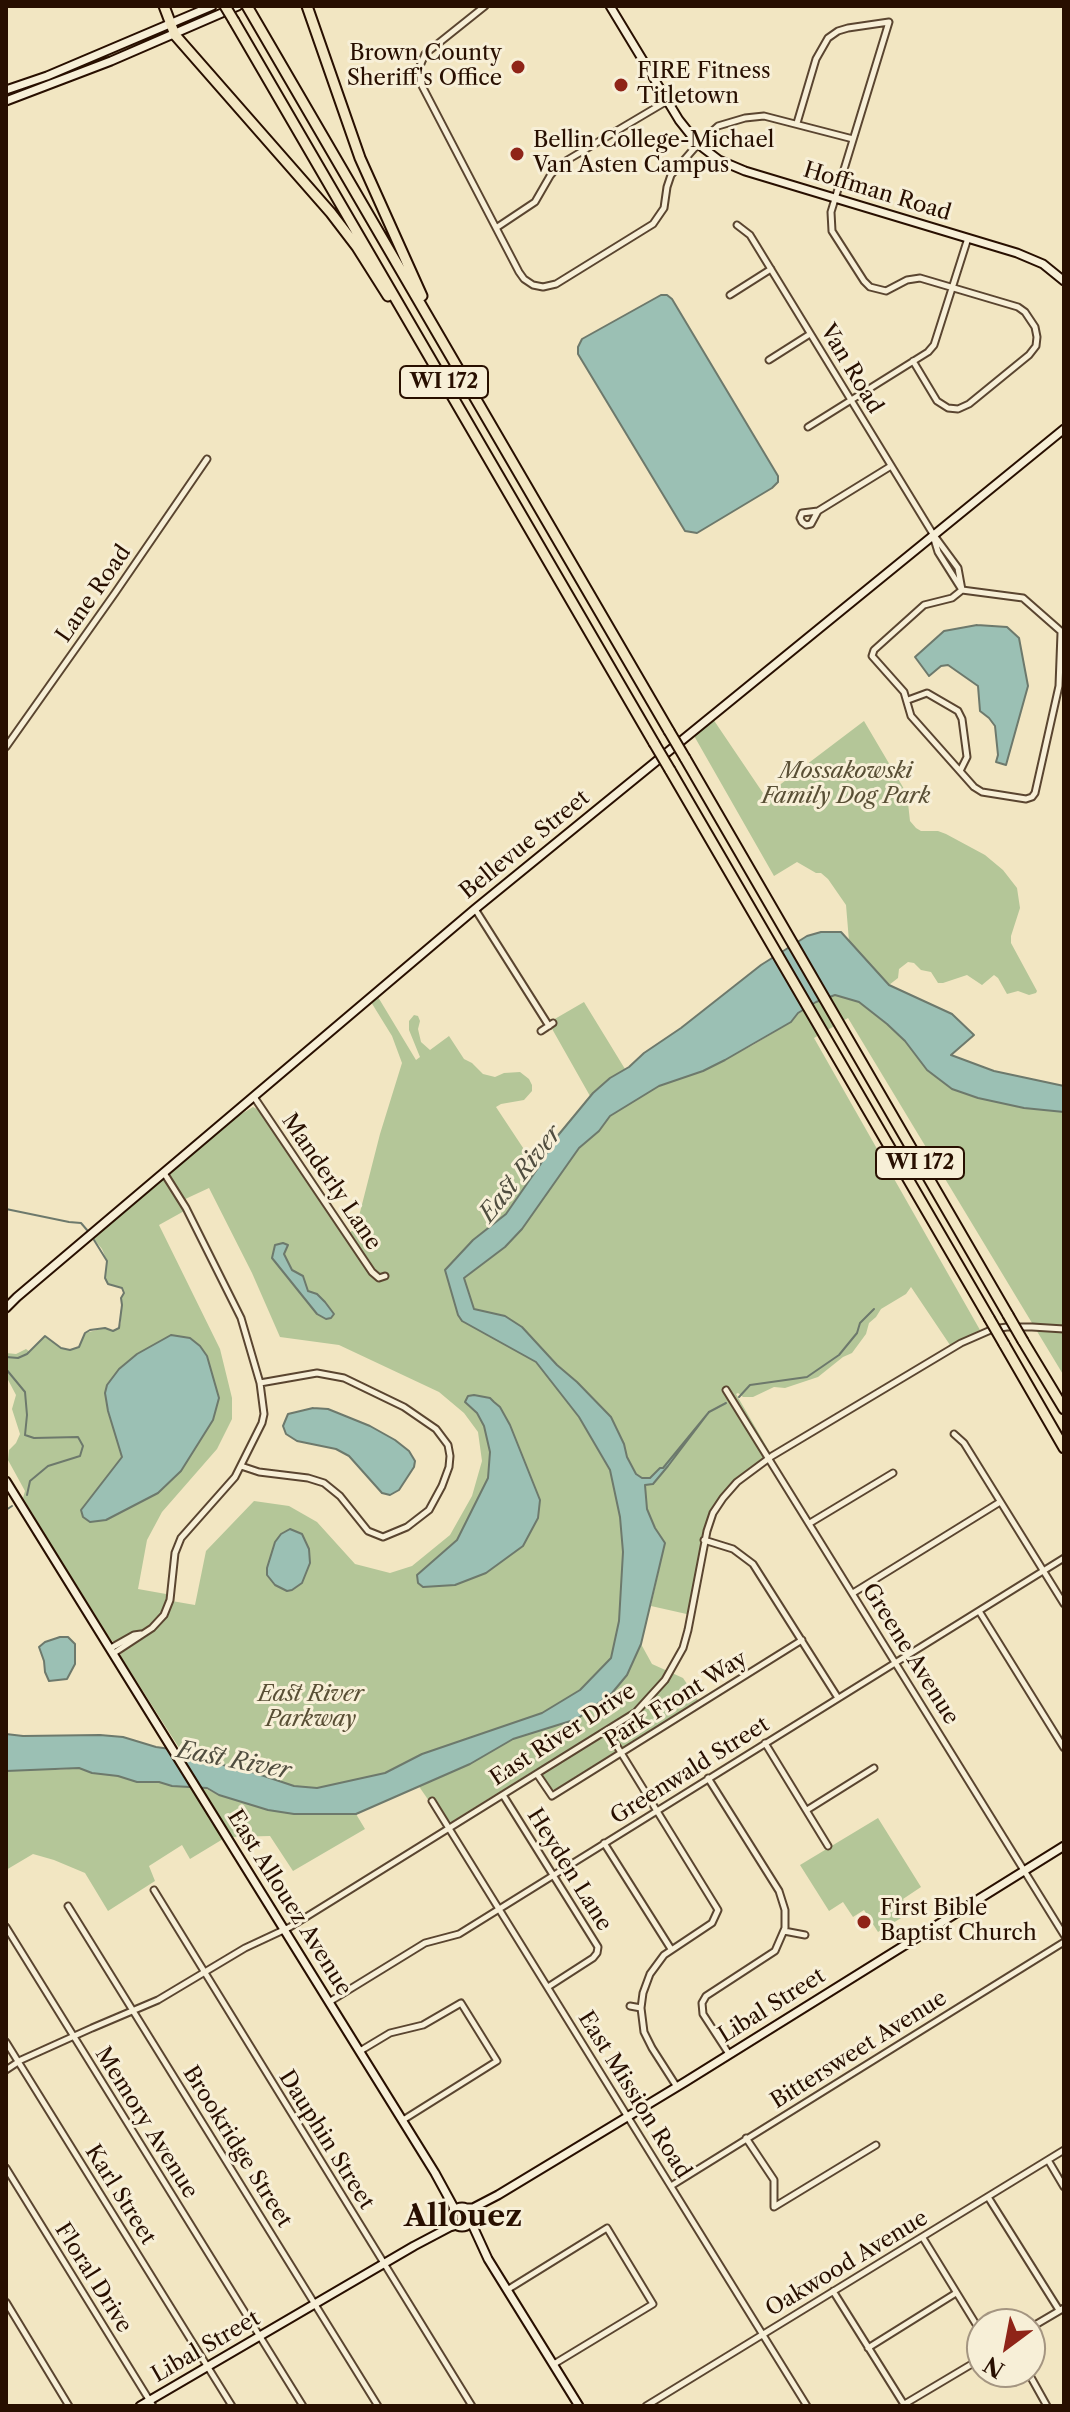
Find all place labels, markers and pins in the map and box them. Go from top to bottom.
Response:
place label: Brown County Sheriff's Office [347,41,502,92]
marker: Brown County Sheriff's Office [509,58,527,76]
place label: FIRE Fitness Titletown [637,59,771,110]
marker: FIRE Fitness Titletown [612,76,630,94]
place label: Bellin College-Michael Van Asten Campus [533,128,774,180]
marker: Bellin College-Michael Van Asten Campus [508,145,526,163]
place label: First Bible Baptist Church [880,1896,1037,1948]
marker: First Bible Baptist Church [855,1913,873,1931]

